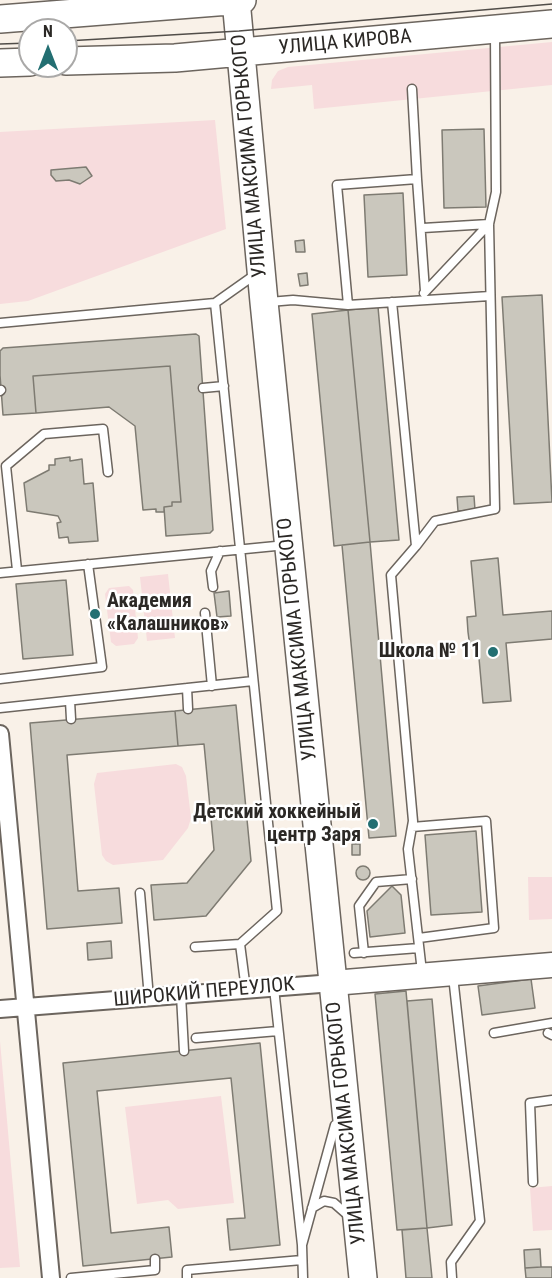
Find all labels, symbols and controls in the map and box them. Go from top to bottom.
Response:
north arrow [18,18,78,78]
text: N [43,22,53,41]
street label: УЛИЦА КИРОВА [278,25,412,61]
street label: УЛИЦА МАКСИМА ГОРЬКОГО [227,33,273,279]
street label: УЛИЦА МАКСИМА ГОРЬКОГО [273,516,323,762]
place label: Академия «Калашников» [107,590,229,637]
marker: Академия «Калашников» [88,607,102,621]
place label: Школа № 11 [379,640,481,664]
marker: Школа № 11 [486,645,500,659]
place label: Детский хоккейный центр Заря [193,801,361,848]
marker: Детский хоккейный центр Заря [366,817,380,831]
street label: ШИРОКИЙ ПЕРЕУЛОК [112,973,296,1013]
street label: УЛИЦА МАКСИМА ГОРЬКОГО [322,1000,372,1246]

